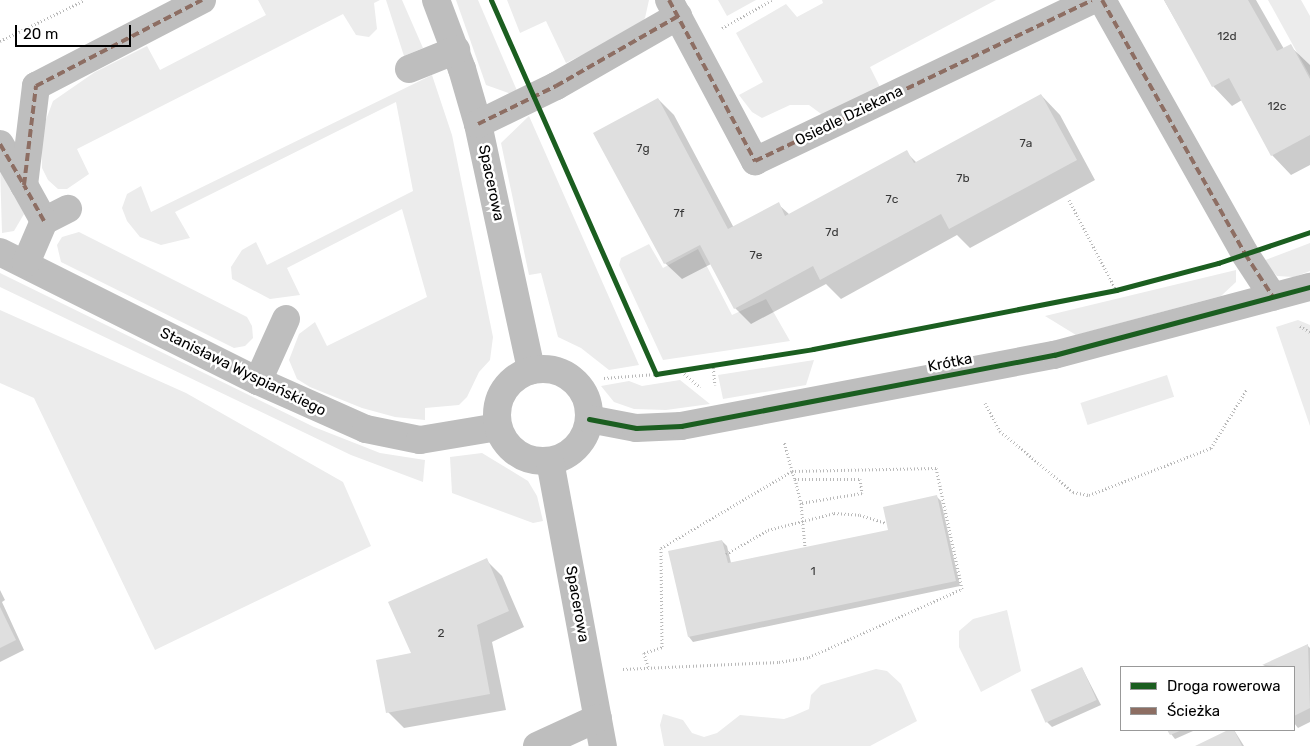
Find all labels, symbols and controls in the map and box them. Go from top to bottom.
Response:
scale bar [18,15,134,47]
text: 20 m [23,25,58,43]
house number: 12d [1217,30,1237,44]
street label: Osiedle Dziekana [792,82,906,150]
house number: 12c [1268,100,1286,114]
house number: 7a [1020,137,1032,151]
house number: 7g [636,142,650,156]
street label: Spacerowa [474,143,508,223]
house number: 7b [956,172,970,186]
house number: 7c [886,193,898,207]
house number: 7f [674,207,684,221]
house number: 7d [825,226,839,240]
house number: 7e [750,249,762,263]
street label: Stanisława Wyspiańskiego [157,324,329,420]
street label: Krótka [926,350,974,376]
street label: Spacerowa [561,564,593,644]
house number: 1 [810,565,816,579]
house number: 2 [437,627,445,641]
legend [1120,666,1295,731]
text: Droga rowerowa [1167,677,1281,695]
text: Ścieżka [1167,702,1220,720]

